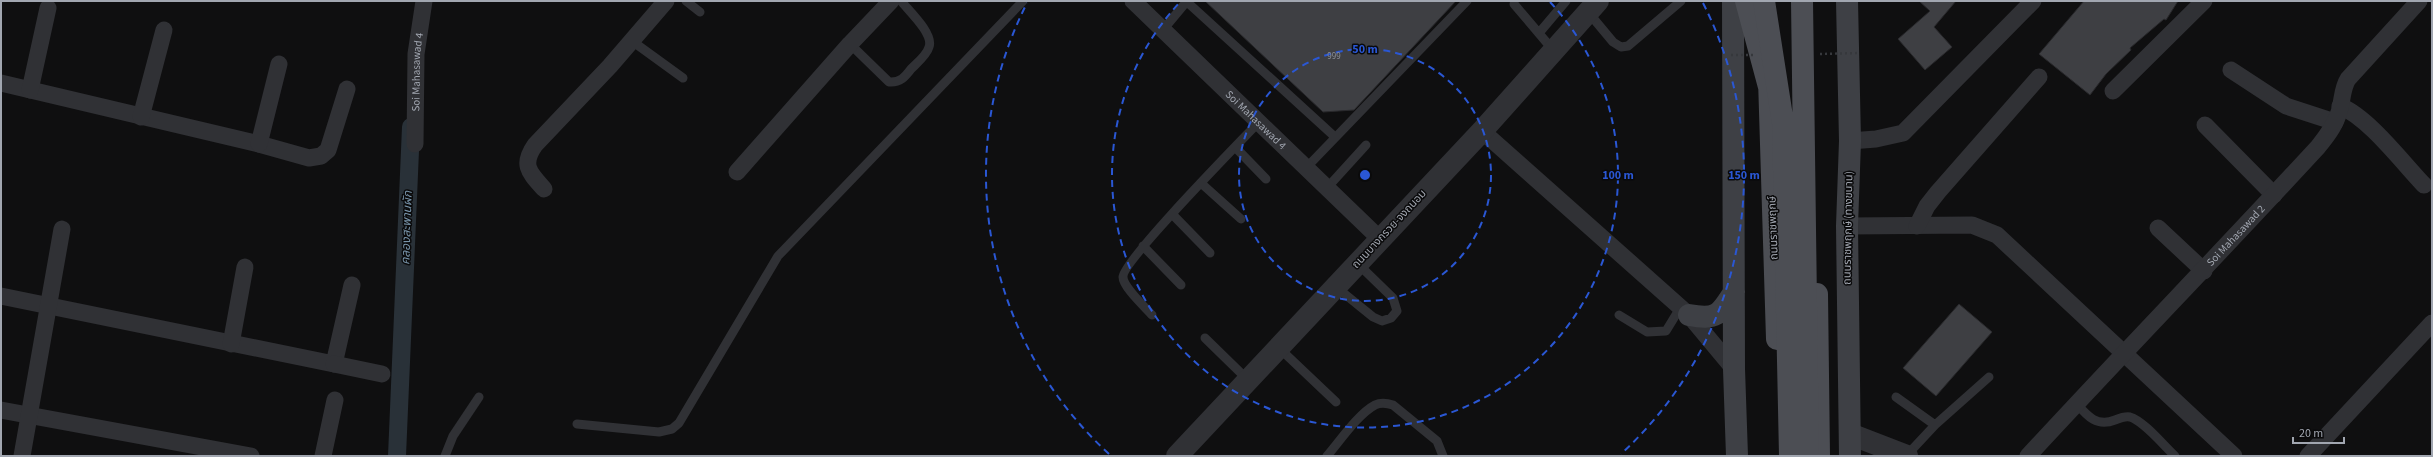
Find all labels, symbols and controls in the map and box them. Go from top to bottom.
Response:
street label: Soi Mahasawad 4 [408,31,427,112]
text: 50 m [1352,41,1378,58]
house number: 999 [1327,50,1341,63]
street label: Soi Mahasawad 4 [1222,87,1290,153]
text: 100 m [1602,167,1634,184]
text: 150 m [1728,167,1760,184]
centre of rings [1358,168,1372,182]
street label: ถนนราชพฤกษ์ (ทางขนาน) [1840,171,1856,285]
street label: ถนนบางกรวย-จงถนอม [1349,186,1429,272]
water label: คลองสะพานผัก [397,190,417,265]
street label: ถนนราชพฤกษ์ [1764,196,1782,260]
street label: Soi Mahasawad 2 [2203,201,2268,269]
scale bar [2293,419,2344,445]
text: 20 m [2299,425,2323,442]

